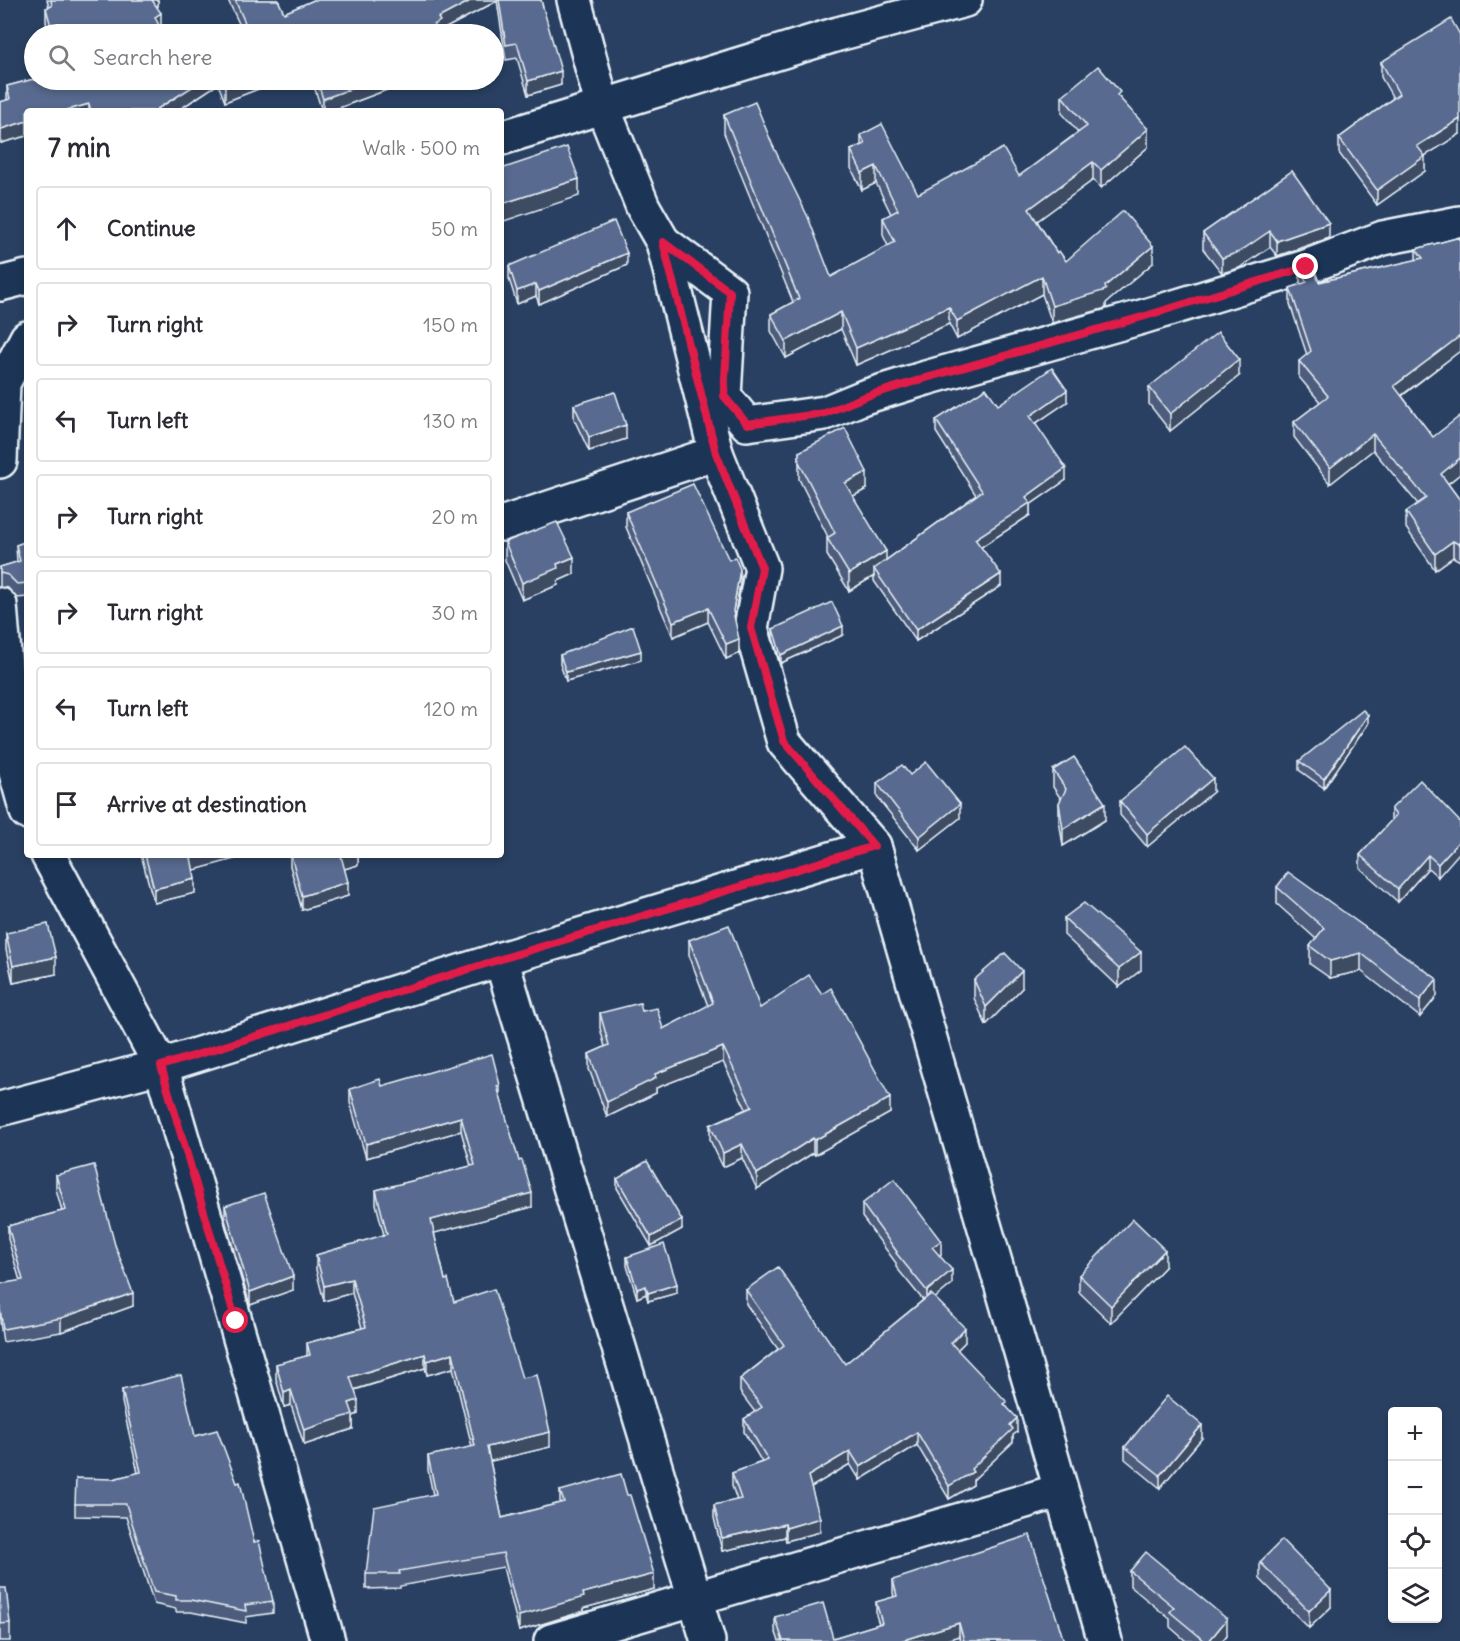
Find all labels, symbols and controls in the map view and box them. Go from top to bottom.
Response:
search box [24,24,504,90]
icon: search [45,41,78,74]
text: Search here [93,43,212,71]
text: 7 min [48,131,111,164]
text: Walk · 500 m [362,135,480,160]
icon: ahead [50,212,83,245]
text: Continue [107,214,196,242]
text: 50 m [431,216,478,241]
route end [1292,253,1318,279]
icon: right [50,308,83,341]
text: Turn right [107,310,203,338]
text: 150 m [423,312,478,337]
icon: left [50,404,83,437]
text: Turn left [107,406,188,434]
text: 130 m [423,408,478,433]
icon: right [50,500,83,533]
text: Turn right [107,502,203,530]
text: 20 m [432,504,478,529]
icon: right [50,596,83,629]
text: Turn right [107,598,203,626]
text: 30 m [431,600,478,625]
icon: left [50,692,83,725]
text: Turn left [107,694,188,722]
text: 120 m [424,696,478,721]
icon: arrive [50,788,83,821]
text: Arrive at destination [107,790,307,818]
route start [222,1307,248,1333]
map controls [1388,1407,1442,1623]
button: + [1388,1407,1442,1461]
button: − [1388,1461,1442,1515]
button: locate [1388,1515,1442,1569]
button: layers [1388,1569,1442,1623]

